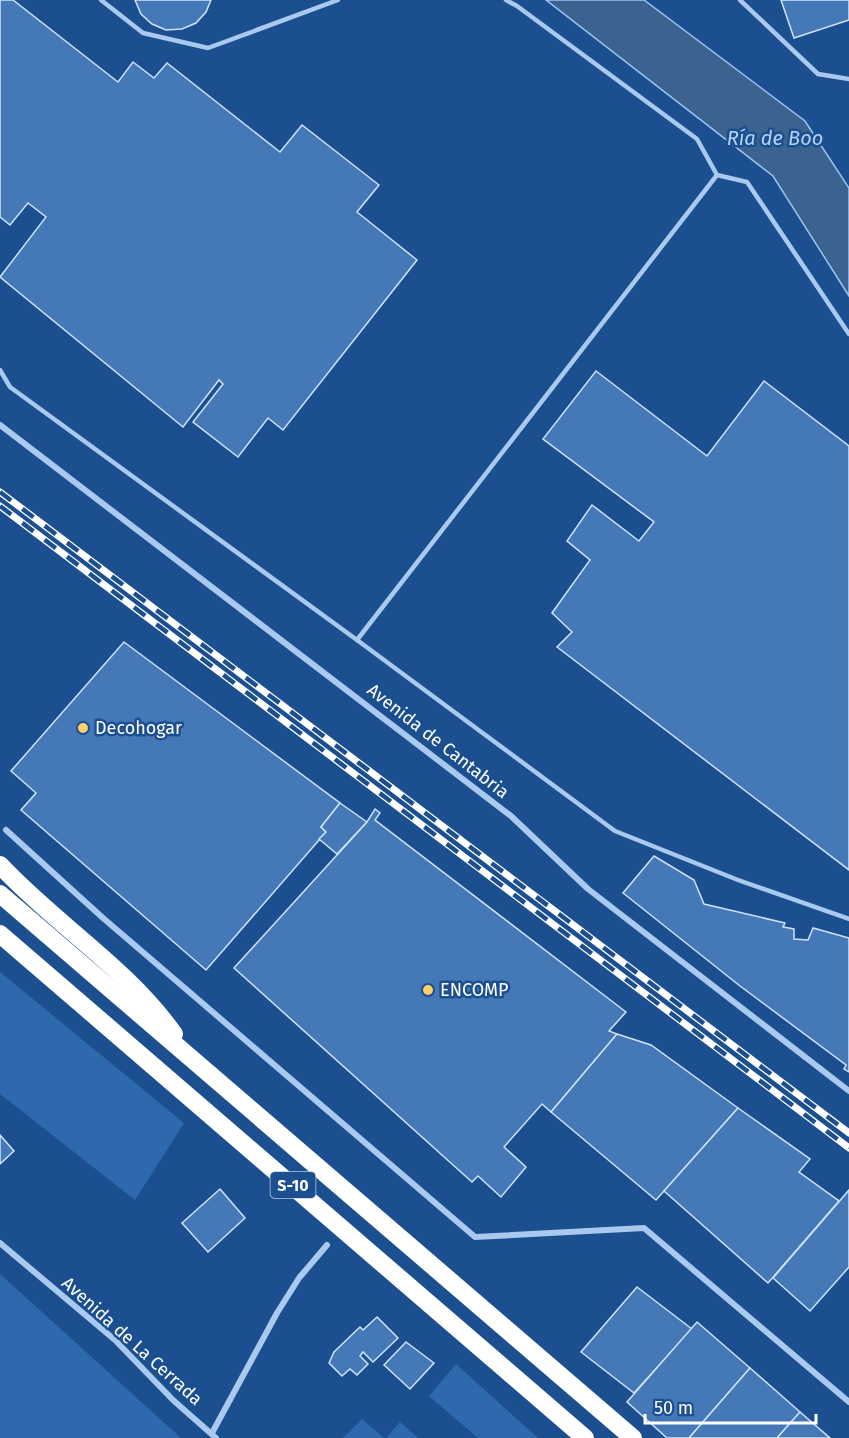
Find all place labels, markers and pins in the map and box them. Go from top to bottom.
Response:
place label: Decohogar [95,717,182,739]
marker: Decohogar [76,721,90,735]
place label: ENCOMP [440,979,508,1001]
marker: ENCOMP [421,983,435,997]

